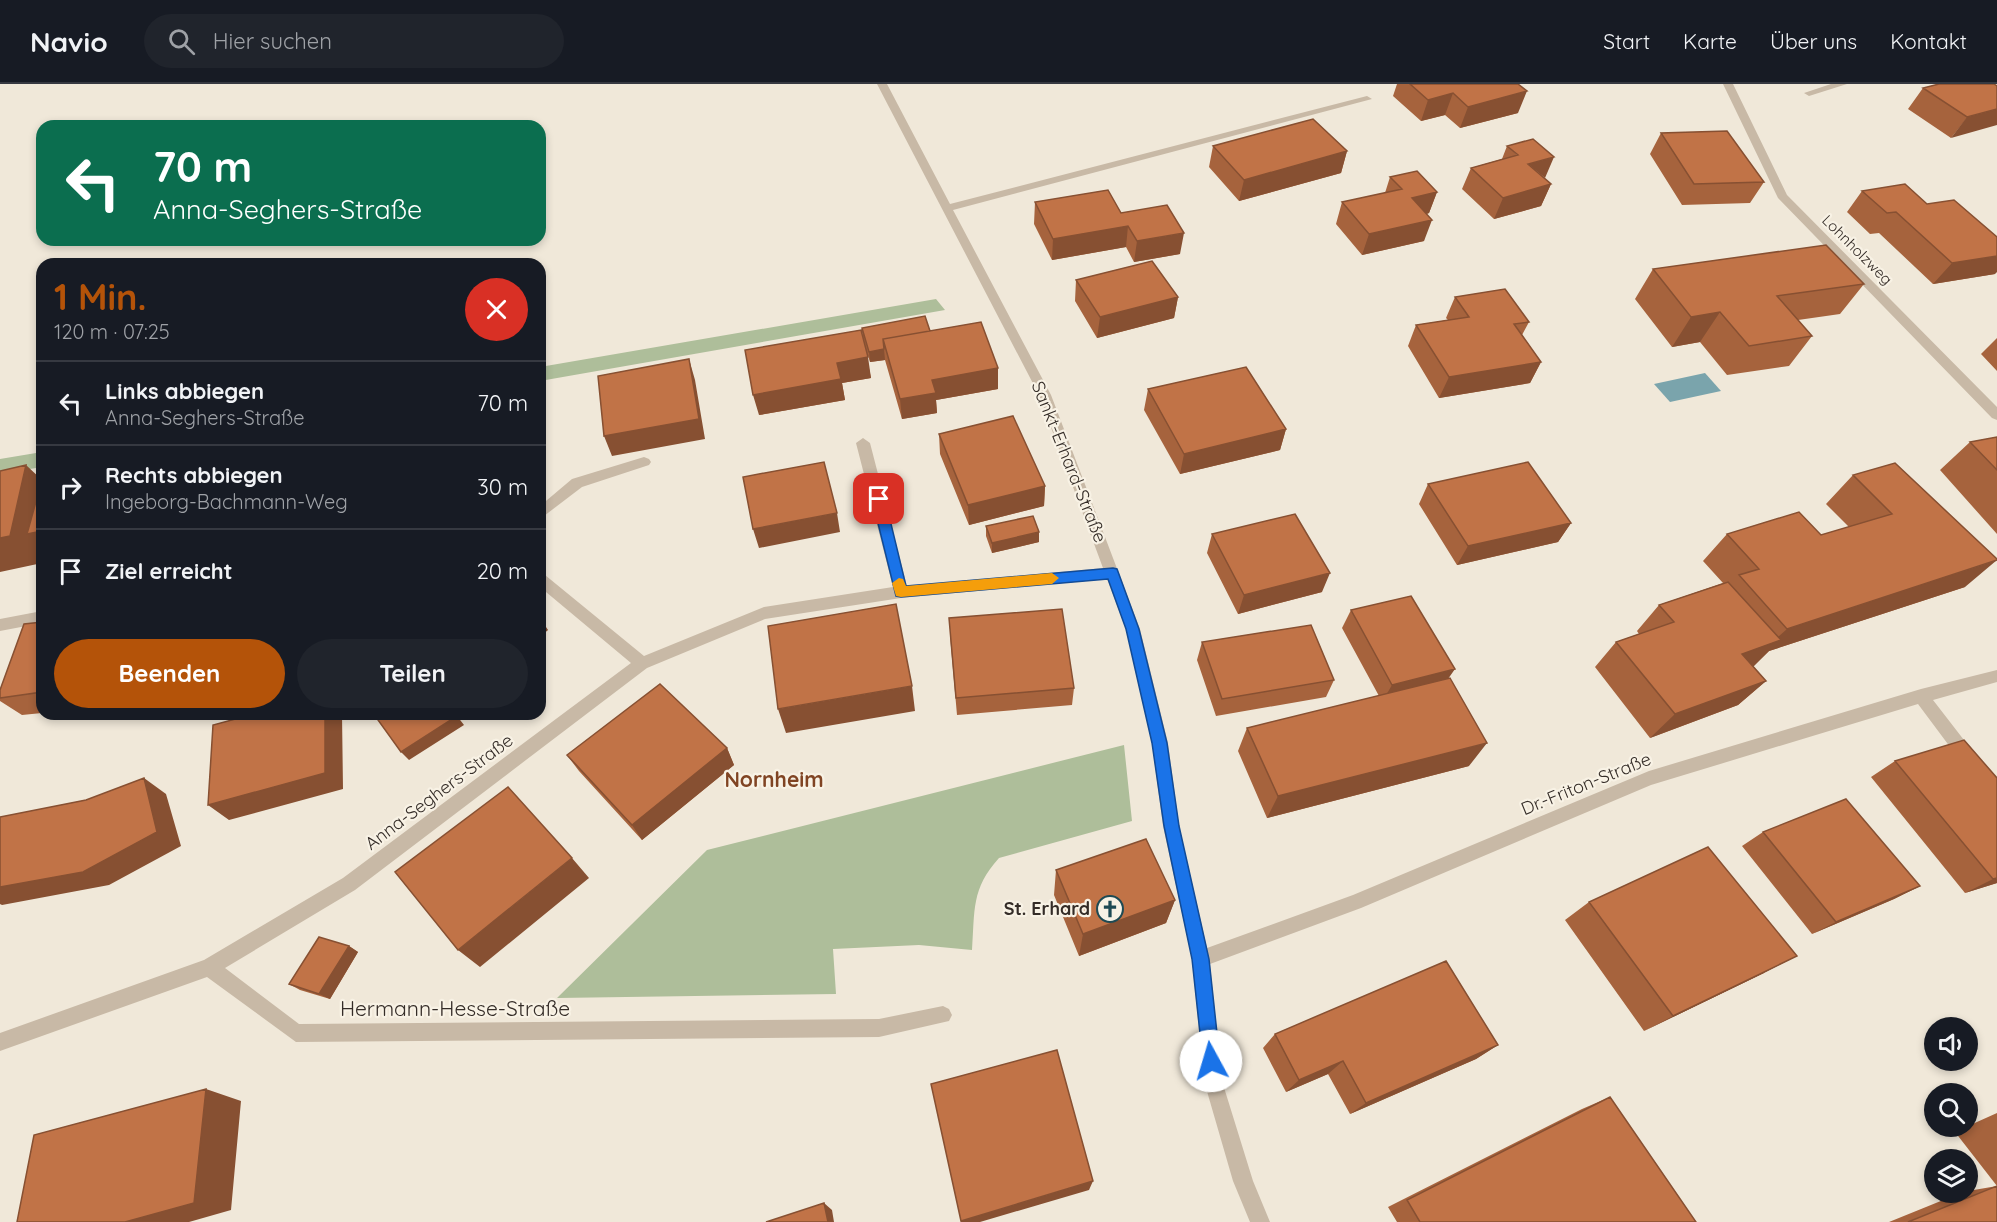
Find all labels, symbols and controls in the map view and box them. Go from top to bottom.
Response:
search box [144,14,564,68]
text: Navio [30,24,108,59]
icon: search [165,25,198,58]
text: Hier suchen [213,27,332,55]
text: Start [1603,28,1650,54]
text: Karte [1683,28,1737,54]
text: Über uns [1770,28,1857,54]
text: Kontakt [1890,28,1967,54]
text: 70 m [153,140,252,193]
icon: left [54,144,132,222]
text: Anna-Seghers-Straße [153,192,422,226]
street label: Lohnholzweg [1818,211,1896,289]
text: 1 Min. [54,274,146,319]
button: close [465,278,528,341]
text: 120 m · 07:25 [54,319,170,344]
text: Links abbiegen [105,377,264,405]
street label: Sankt-Erhard-Straße [1027,378,1112,546]
icon: left [54,387,87,420]
text: 70 m [478,389,528,417]
text: Anna-Seghers-Straße [105,405,304,430]
text: Rechts abbiegen [105,461,283,489]
icon: right [54,471,87,504]
text: 30 m [477,473,528,501]
pin [853,473,904,524]
icon: arrive [862,482,895,515]
text: Ingeborg-Bachmann-Weg [105,489,348,514]
icon: arrive [54,555,87,588]
text: Ziel erreicht [105,557,233,585]
text: 20 m [477,557,528,585]
button: Beenden [54,639,285,708]
button: Teilen [297,639,528,708]
street label: Anna-Seghers-Straße [360,728,517,855]
street label: Dr.-Friton-Straße [1517,747,1654,820]
district label: Nornheim [724,766,824,792]
church icon: St. Erhard [1095,894,1125,924]
place label: St. Erhard [1004,897,1090,920]
street label: Hermann-Hesse-Straße [340,995,570,1021]
map controls [1924,1017,1978,1203]
button: sound [1924,1017,1978,1071]
position arrow [1179,1029,1243,1093]
button: search [1924,1083,1978,1137]
button: layers [1924,1149,1978,1203]

